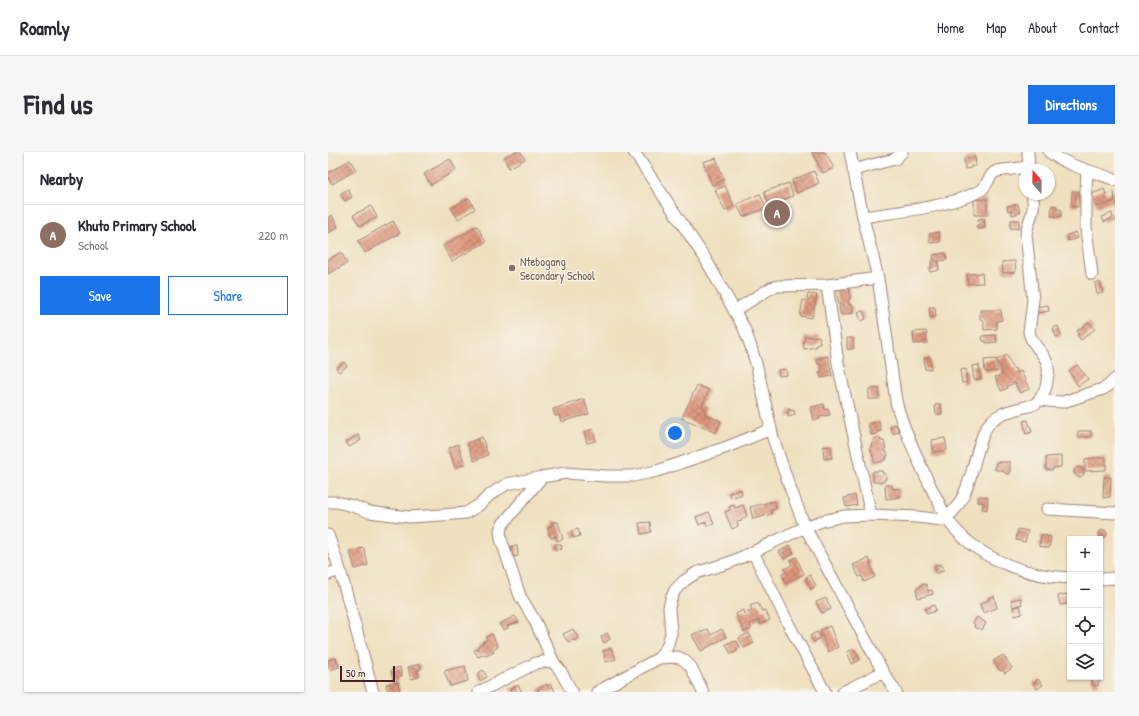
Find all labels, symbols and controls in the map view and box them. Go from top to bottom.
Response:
text: Roamly [20,15,70,41]
text: Home [937,18,964,37]
text: Map [986,18,1006,37]
text: About [1028,18,1057,37]
text: Contact [1079,18,1119,37]
text: Find us [24,85,93,123]
button: Directions [1028,85,1115,124]
north arrow [1019,164,1055,200]
text: Nearby [40,167,83,190]
pin: A [764,198,790,228]
text: Khuto Primary School [78,215,196,236]
text: A [50,226,56,244]
text: 220 m [258,226,288,244]
text: School [78,236,108,254]
place label: Ntebogang Secondary School [520,253,596,284]
marker: Ntebogang Secondary School [507,263,517,273]
button: Save [40,276,160,315]
button: Share [168,276,288,315]
your location [665,423,685,443]
map controls [1067,536,1103,680]
button: + [1067,536,1103,572]
button: − [1067,572,1103,608]
button: locate [1067,608,1103,644]
button: layers [1067,644,1103,680]
scale bar [340,664,395,683]
text: 50 m [346,666,366,680]

